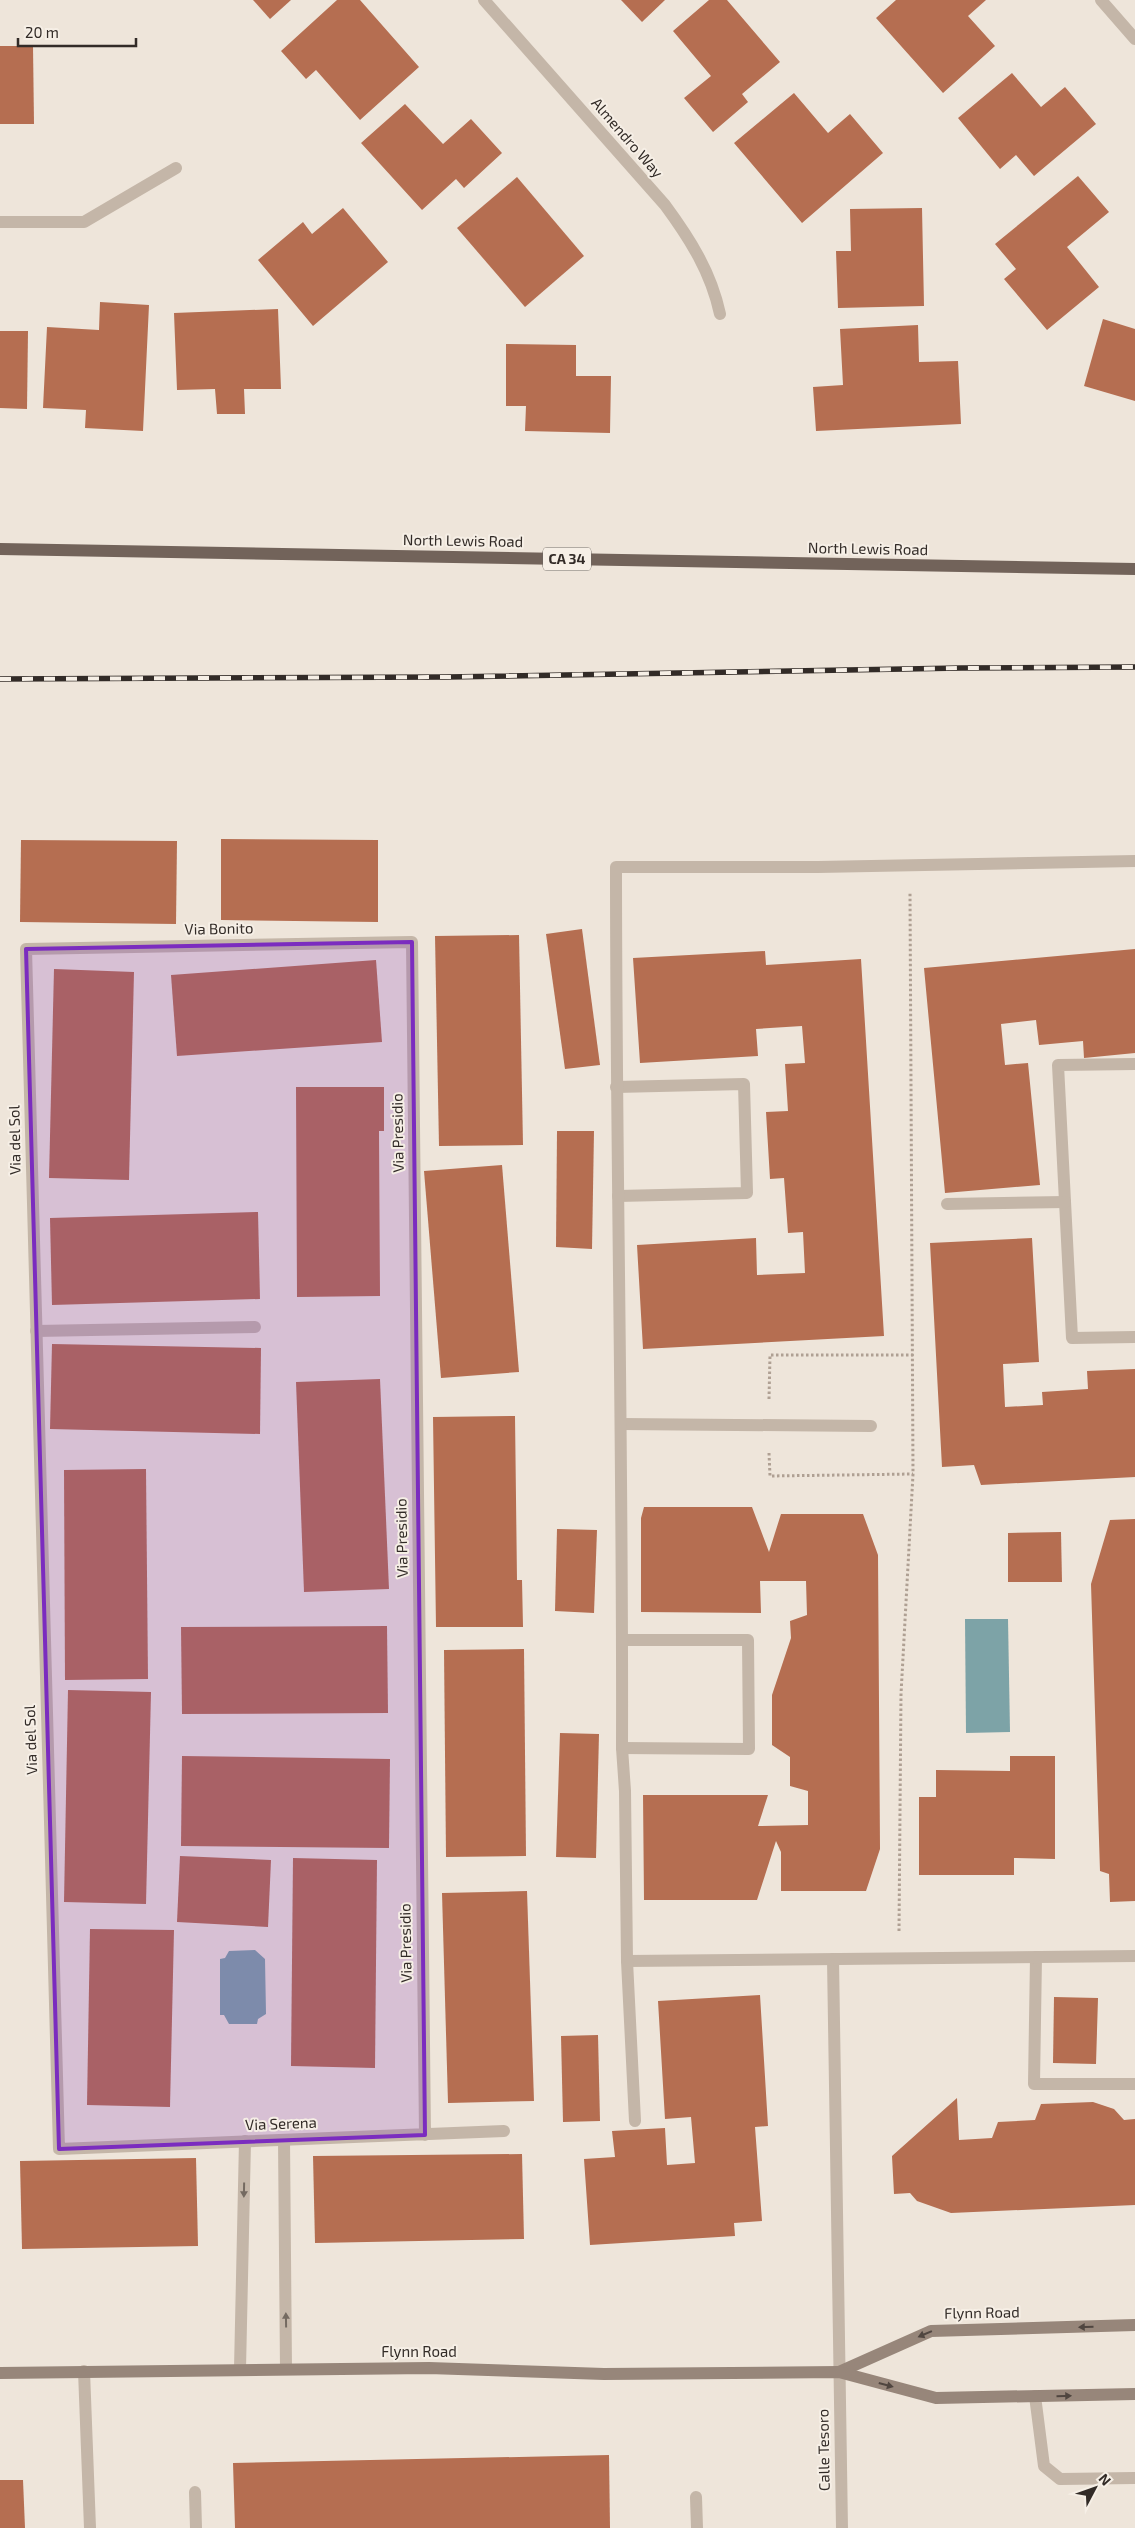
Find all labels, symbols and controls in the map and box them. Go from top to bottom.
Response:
scale bar [18,15,135,47]
text: 20 m [25,23,59,41]
street label: Almendro Way [588,94,667,181]
street label: North Lewis Road [403,530,523,550]
street label: North Lewis Road [808,538,928,558]
road number: CA 34 [543,548,591,570]
street label: Via Bonito [184,918,254,938]
street label: Via Presidio [387,1093,407,1173]
street label: Via del Sol [4,1104,24,1175]
street label: Via Presidio [391,1498,411,1578]
street label: Via del Sol [20,1704,40,1775]
street label: Via Presidio [395,1903,415,1983]
street label: Via Serena [245,2113,317,2133]
one-way arrow [240,2182,248,2198]
street label: Flynn Road [944,2302,1020,2322]
one-way arrow [282,2312,290,2328]
one-way arrow [1078,2323,1094,2331]
one-way arrow [917,2330,932,2338]
street label: Flynn Road [381,2342,457,2360]
one-way arrow [878,2381,893,2389]
one-way arrow [1056,2391,1072,2399]
street label: Calle Tesoro [813,2409,833,2491]
north arrow [1070,2463,1120,2513]
text: N [1095,2470,1115,2489]

